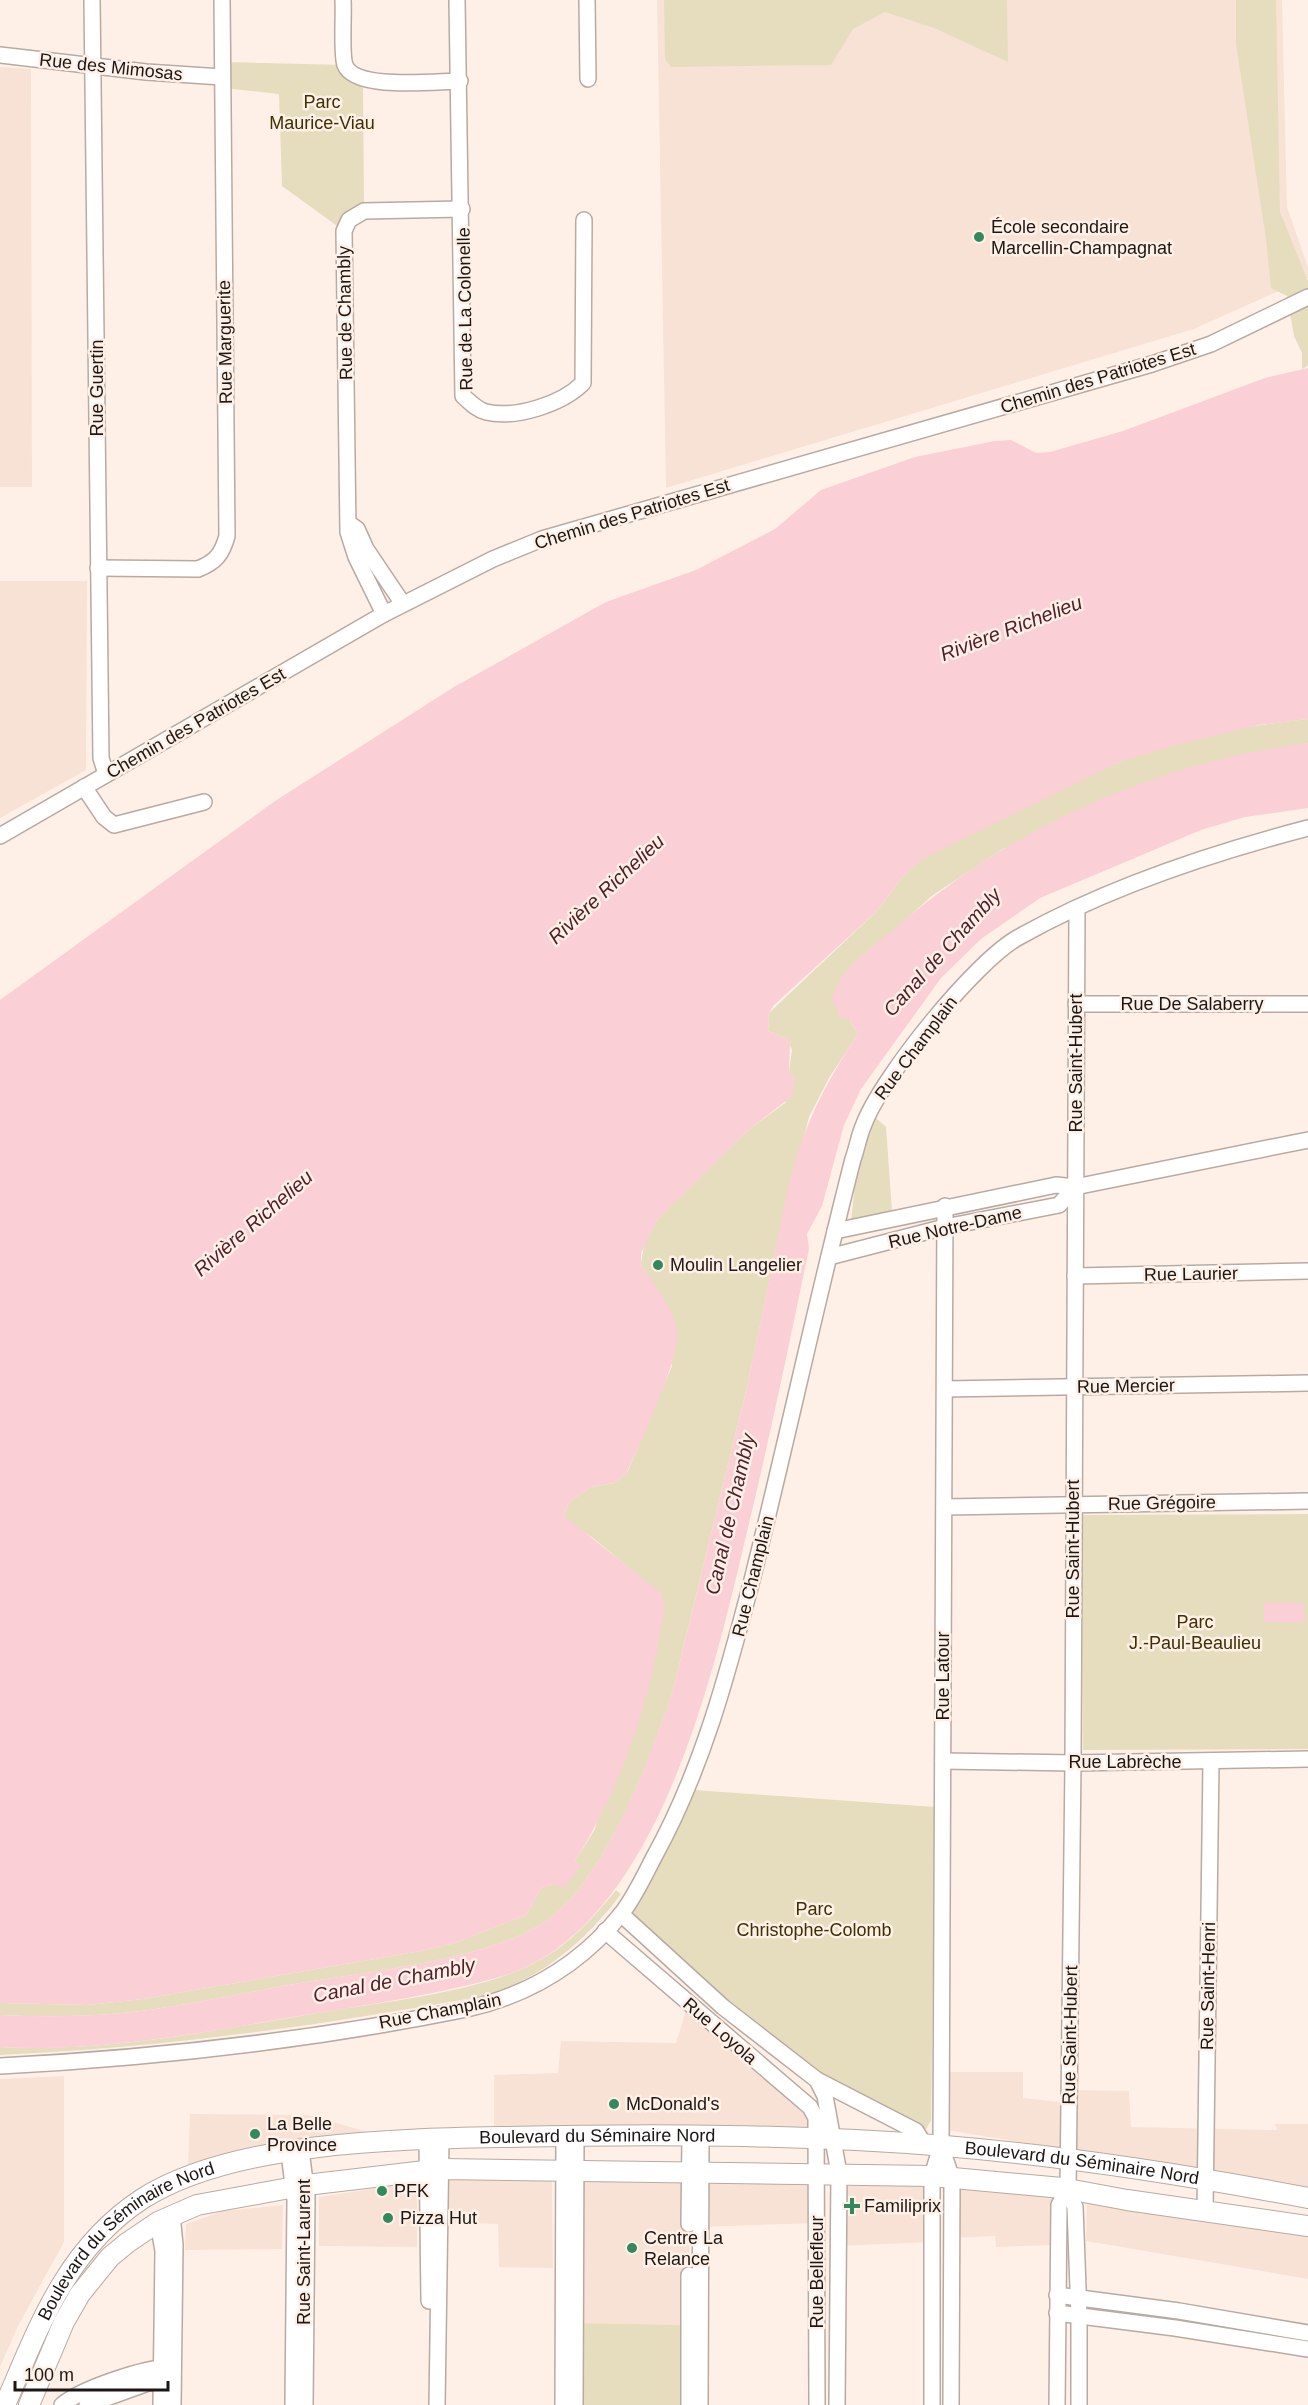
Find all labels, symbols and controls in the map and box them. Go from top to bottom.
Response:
street label: Rue des Mimosas [38,50,184,84]
park label: Parc Maurice-Viau [269,92,375,133]
place label: École secondaire Marcellin-Champagnat [991,217,1172,258]
street label: Rue de La Colonelle [454,227,476,391]
marker: École secondaire Marcellin-Champagnat [972,230,986,244]
street label: Rue de Chambly [334,246,356,380]
street label: Rue Marguerite [214,280,236,404]
street label: Rue Guertin [87,339,107,437]
street label: Chemin des Patriotes Est [998,339,1198,417]
street label: Chemin des Patriotes Est [532,475,732,553]
water label: Rivière Richelieu [937,591,1085,665]
street label: Chemin des Patriotes Est [103,664,289,782]
water label: Rivière Richelieu [544,830,668,948]
water label: Canal de Chambly [879,883,1006,1020]
street label: Rue Champlain [871,992,961,1104]
street label: Rue Saint-Hubert [1066,993,1086,1133]
street label: Rue De Salaberry [1120,994,1264,1014]
water label: Rivière Richelieu [189,1165,317,1281]
street label: Rue Notre-Dame [886,1202,1024,1252]
place label: Moulin Langelier [670,1255,802,1275]
marker: Moulin Langelier [651,1258,665,1272]
street label: Rue Laurier [1144,1263,1238,1285]
street label: Rue Mercier [1077,1375,1175,1397]
water label: Canal de Chambly [701,1430,759,1597]
street label: Rue Saint-Hubert [1063,1479,1083,1619]
street label: Rue Grégoire [1108,1492,1216,1514]
street label: Rue Champlain [728,1513,778,1639]
park label: Parc J.-Paul-Beaulieu [1129,1612,1261,1653]
street label: Rue Latour [933,1631,953,1721]
street label: Rue Labrèche [1068,1752,1182,1772]
park label: Parc Christophe-Colomb [736,1899,892,1940]
street label: Rue Saint-Henri [1197,1922,1219,2050]
water label: Canal de Chambly [311,1953,478,2006]
street label: Rue Saint-Hubert [1059,1965,1081,2105]
street label: Rue Champlain [377,1989,503,2033]
street label: Rue Loyola [679,1994,762,2069]
place label: McDonald's [626,2094,719,2114]
marker: McDonald's [607,2097,621,2111]
place label: La Belle Province [267,2114,337,2155]
street label: Boulevard du Séminaire Nord [479,2125,715,2148]
marker: La Belle Province [248,2127,262,2141]
street label: Boulevard du Séminaire Nord [964,2138,1201,2188]
street label: Boulevard du Séminaire Nord [34,2158,217,2324]
street label: Rue Saint-Laurent [294,2179,314,2325]
place label: PFK [394,2181,429,2201]
marker: PFK [375,2184,389,2198]
place label: Familiprix [864,2196,941,2216]
marker: Familiprix [845,2199,859,2213]
place label: Pizza Hut [400,2208,477,2228]
marker: Pizza Hut [381,2211,395,2225]
street label: Rue Bellefleur [807,2215,827,2329]
place label: Centre La Relance [644,2228,724,2269]
marker: Centre La Relance [625,2241,639,2255]
scale bar [15,2354,168,2392]
text: 100 m [24,2365,74,2385]

